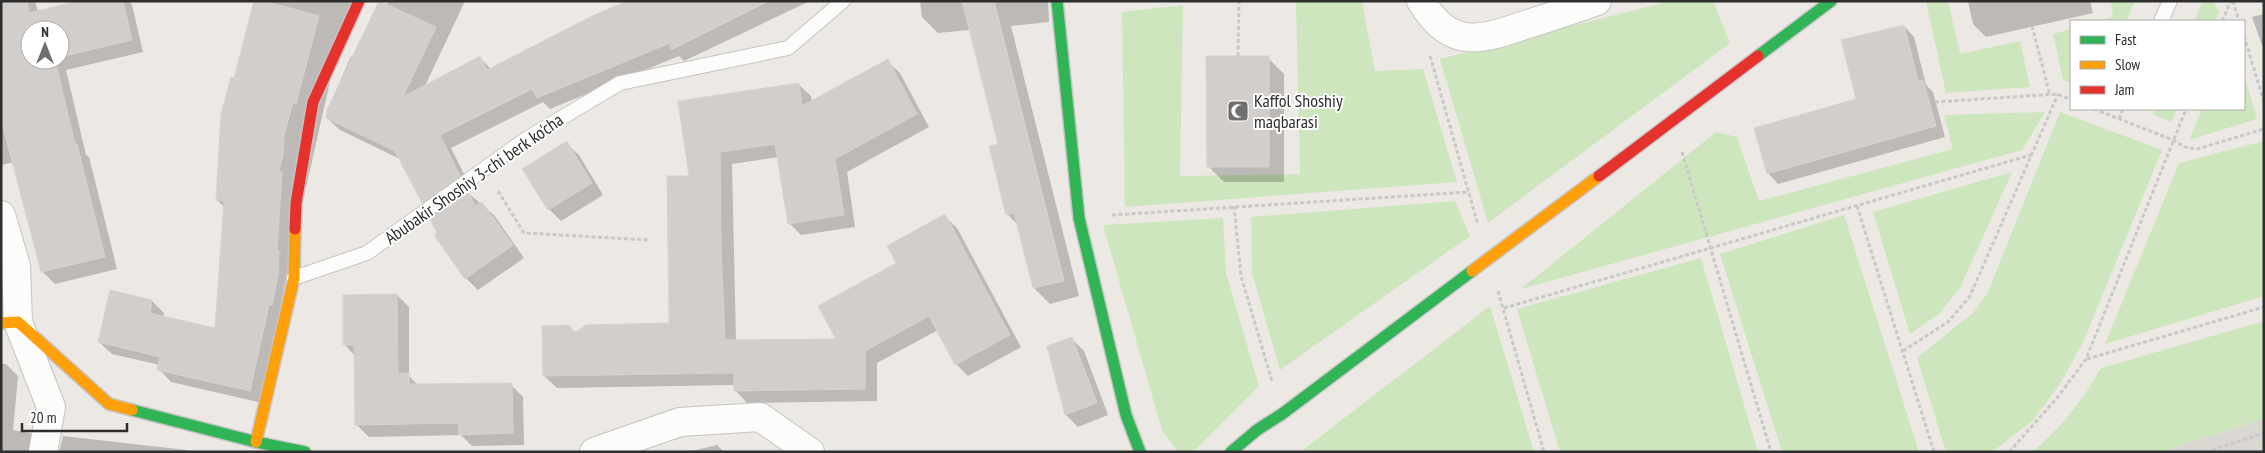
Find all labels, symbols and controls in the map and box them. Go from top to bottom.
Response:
north arrow [20,20,70,70]
legend [2070,20,2245,110]
text: N [41,23,49,41]
text: Fast [2115,30,2136,49]
text: Slow [2115,55,2140,74]
text: Jam [2114,80,2134,99]
place label: Kaffol Shoshiy maqbarasi [1254,89,1343,133]
mosque icon: Kaffol Shoshiy maqbarasi [1226,99,1250,123]
street label: Abubakir Shoshiy 3-chi berk ko'cha [380,108,568,249]
scale bar [22,400,128,432]
text: 20 m [30,408,56,427]

